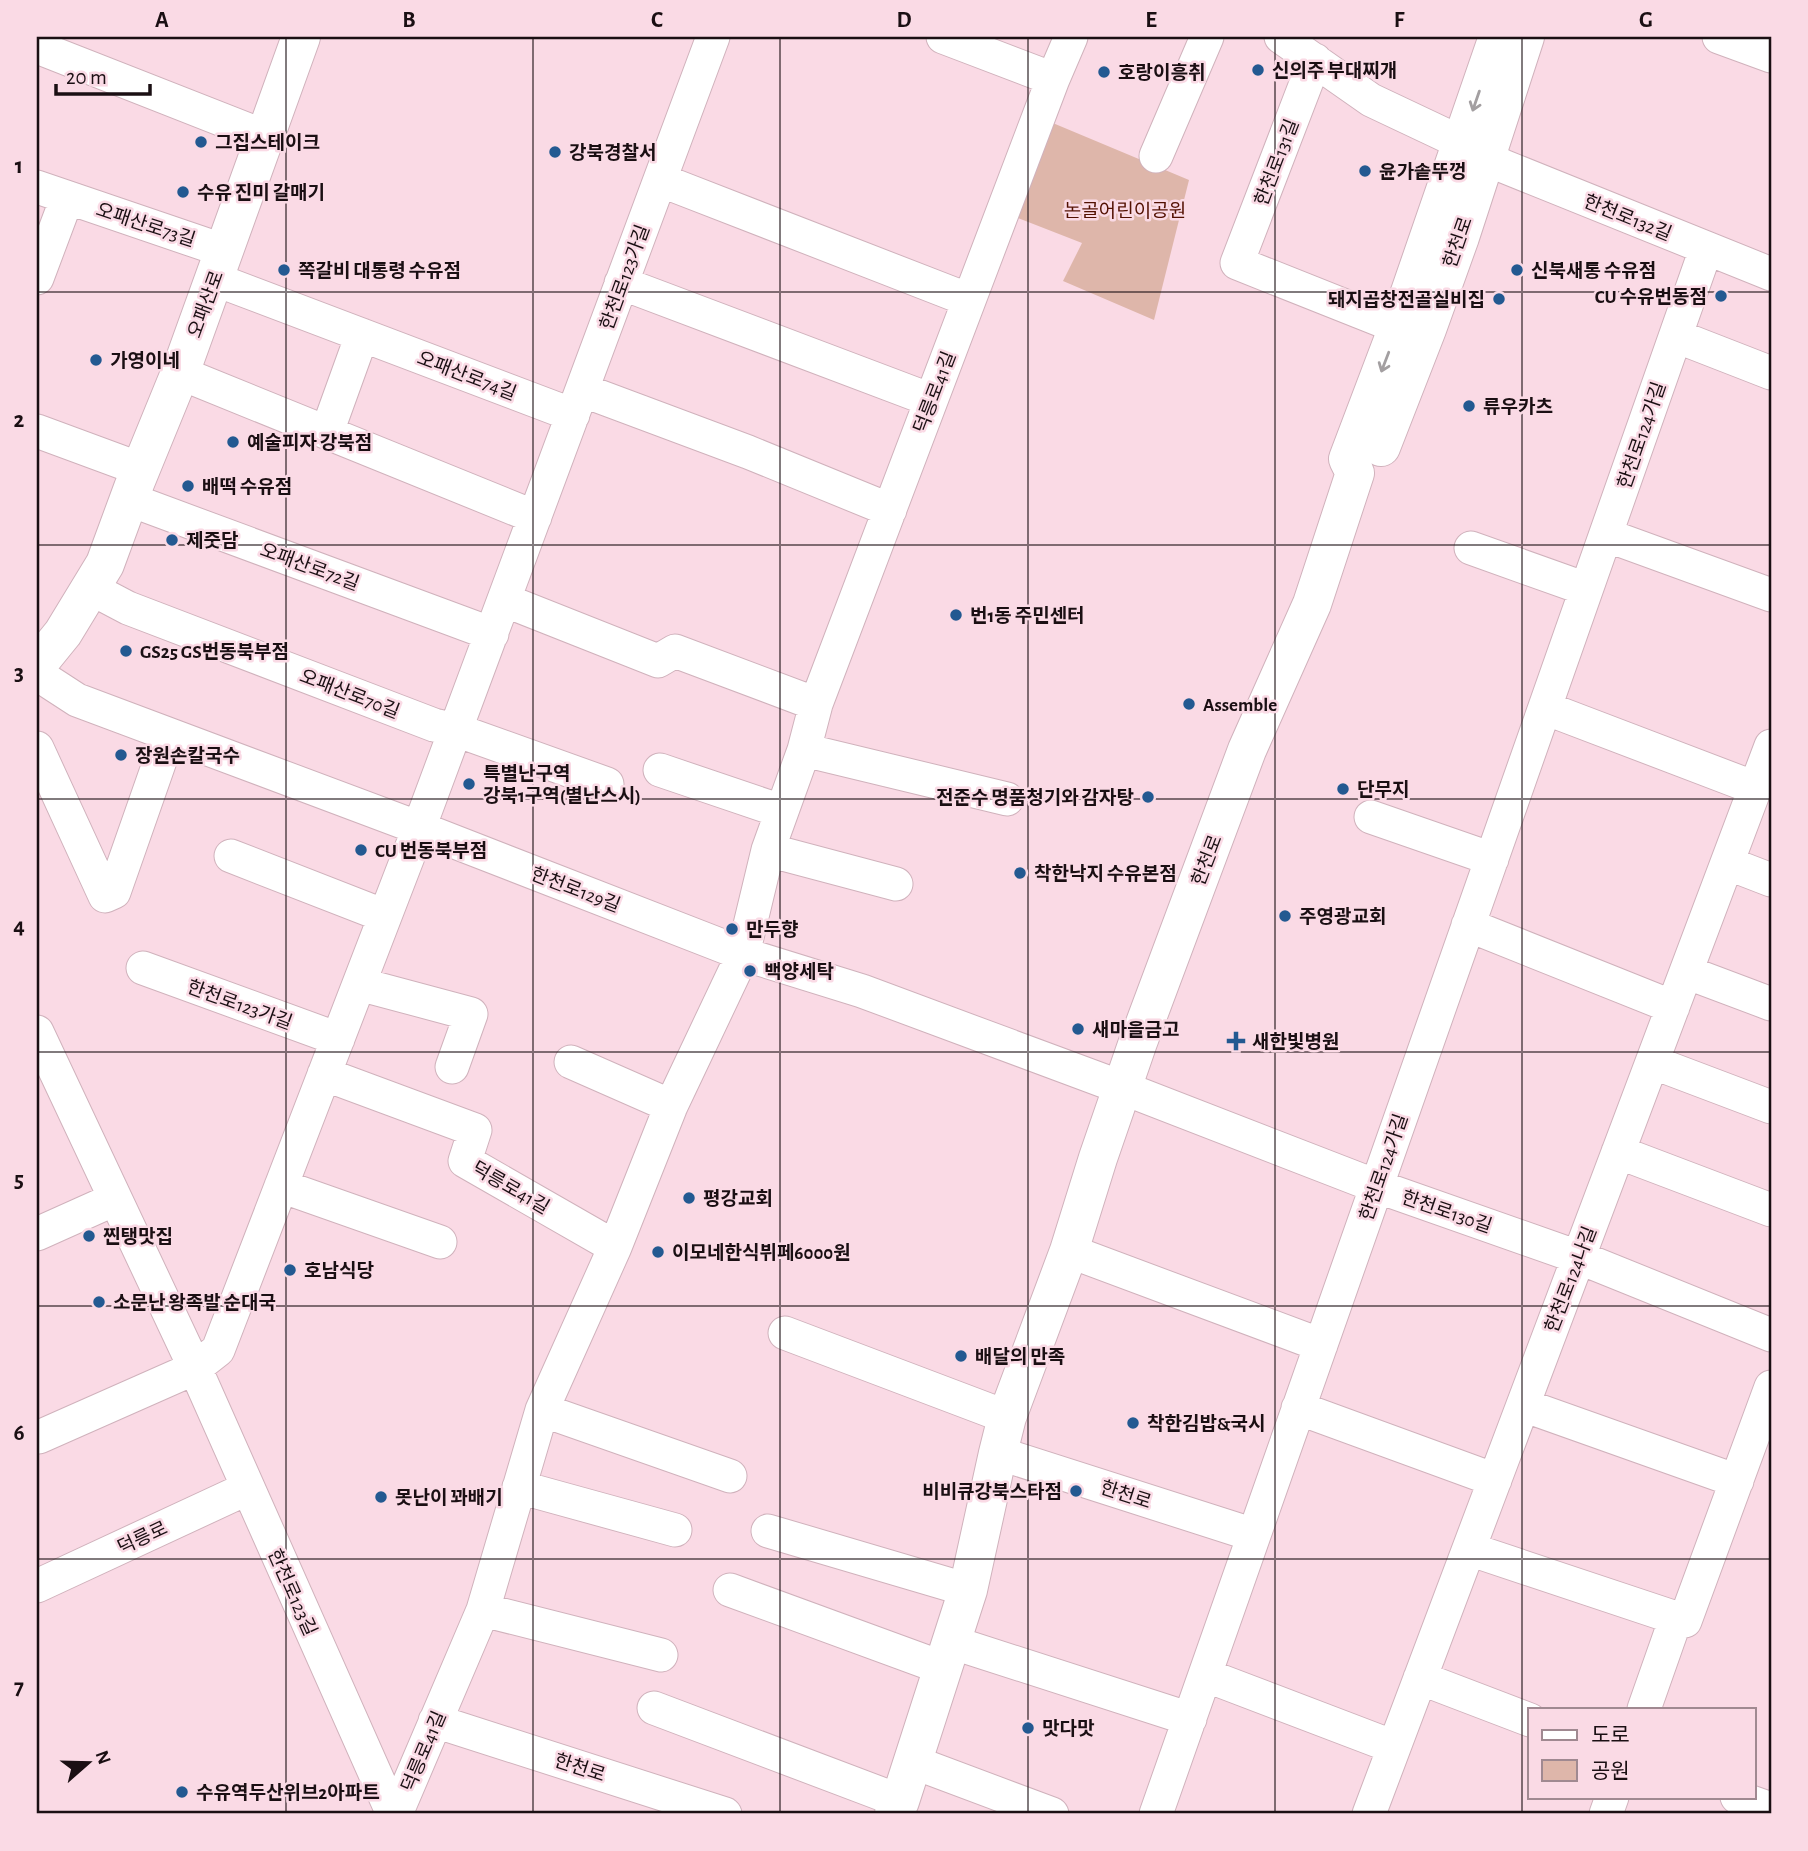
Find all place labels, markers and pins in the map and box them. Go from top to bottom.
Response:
place label: 신의주 부대찌개 [1272,61,1397,81]
place label: 호랑이흥취 [1118,62,1205,83]
marker: 신의주 부대찌개 [1250,62,1266,78]
marker: 호랑이흥취 [1096,64,1112,80]
place label: 그집스테이크 [215,133,320,153]
marker: 그집스테이크 [193,134,209,150]
place label: 강북경찰서 [569,143,656,163]
marker: 강북경찰서 [547,144,563,160]
place label: 윤가솥뚜껑 [1379,162,1466,182]
marker: 윤가솥뚜껑 [1357,163,1373,179]
place label: 수유 진미 갈매기 [197,183,325,203]
marker: 수유 진미 갈매기 [175,184,191,200]
place label: 쪽갈비 대통령 수유점 [298,261,461,281]
place label: 신북새통 수유점 [1531,261,1656,281]
marker: 쪽갈비 대통령 수유점 [276,262,292,278]
marker: 신북새통 수유점 [1509,262,1525,278]
place label: CU 수유번동점 [1595,287,1707,307]
marker: CU 수유번동점 [1713,288,1729,304]
place label: 돼지곱창전골실비집 [1328,290,1485,310]
marker: 돼지곱창전골실비집 [1491,291,1507,307]
place label: 가영이네 [110,351,180,371]
marker: 가영이네 [88,352,104,368]
place label: 류우카츠 [1483,397,1553,417]
marker: 류우카츠 [1461,398,1477,414]
place label: 예술피자 강북점 [247,433,372,453]
marker: 예술피자 강북점 [225,434,241,450]
place label: 배떡 수유점 [202,477,292,497]
marker: 배떡 수유점 [180,478,196,494]
place label: 제줏담 [186,531,238,551]
marker: 제줏담 [164,532,180,548]
place label: 번1동 주민센터 [970,606,1085,626]
marker: 번1동 주민센터 [948,607,964,623]
place label: GS25 GS번동북부점 [140,642,289,662]
marker: GS25 GS번동북부점 [118,643,134,659]
marker: Assemble [1181,696,1197,712]
place label: Assemble [1203,696,1277,715]
place label: 장원손칼국수 [135,746,240,766]
marker: 장원손칼국수 [113,747,129,763]
place label: 특별난구역 강북1구역(별난스시) [483,764,641,806]
marker: 특별난구역 강북1구역(별난스시) [461,776,477,792]
place label: 단무지 [1357,780,1409,800]
marker: 단무지 [1335,781,1351,797]
place label: 전준수 명품청기와 감자탕 [936,788,1134,808]
marker: 전준수 명품청기와 감자탕 [1140,789,1156,805]
place label: CU 번동북부점 [375,841,487,861]
marker: CU 번동북부점 [353,842,369,858]
place label: 착한낙지 수유본점 [1034,863,1177,884]
marker: 착한낙지 수유본점 [1012,865,1028,881]
place label: 주영광교회 [1299,907,1386,927]
marker: 주영광교회 [1277,908,1293,924]
place label: 만두향 [746,919,798,940]
marker: 만두향 [724,921,740,937]
place label: 백양세탁 [764,962,834,982]
marker: 백양세탁 [742,963,758,979]
place label: 새마을금고 [1092,1020,1179,1040]
marker: 새마을금고 [1070,1021,1086,1037]
marker: 새한빛병원 [1226,1031,1246,1051]
place label: 새한빛병원 [1252,1031,1339,1052]
place label: 평강교회 [703,1189,773,1209]
marker: 평강교회 [681,1190,697,1206]
place label: 찐탱맛집 [103,1227,173,1247]
marker: 찐탱맛집 [81,1228,97,1244]
place label: 이모네한식뷔페6000원 [672,1242,851,1263]
marker: 이모네한식뷔페6000원 [650,1244,666,1260]
place label: 호남식당 [304,1261,374,1281]
marker: 호남식당 [282,1262,298,1278]
place label: 소문난 왕족발 순대국 [113,1293,276,1313]
marker: 소문난 왕족발 순대국 [91,1294,107,1310]
place label: 배달의 만족 [975,1347,1065,1367]
marker: 배달의 만족 [953,1348,969,1364]
place label: 착한김밥&국시 [1147,1413,1265,1434]
marker: 착한김밥&국시 [1125,1415,1141,1431]
place label: 비비큐강북스타점 [922,1482,1062,1502]
marker: 비비큐강북스타점 [1068,1483,1084,1499]
place label: 못난이 꽈배기 [395,1488,503,1508]
marker: 못난이 꽈배기 [373,1489,389,1505]
place label: 맛다맛 [1042,1719,1095,1739]
marker: 맛다맛 [1020,1720,1036,1736]
place label: 수유역두산위브2아파트 [196,1783,380,1803]
marker: 수유역두산위브2아파트 [174,1784,190,1800]

